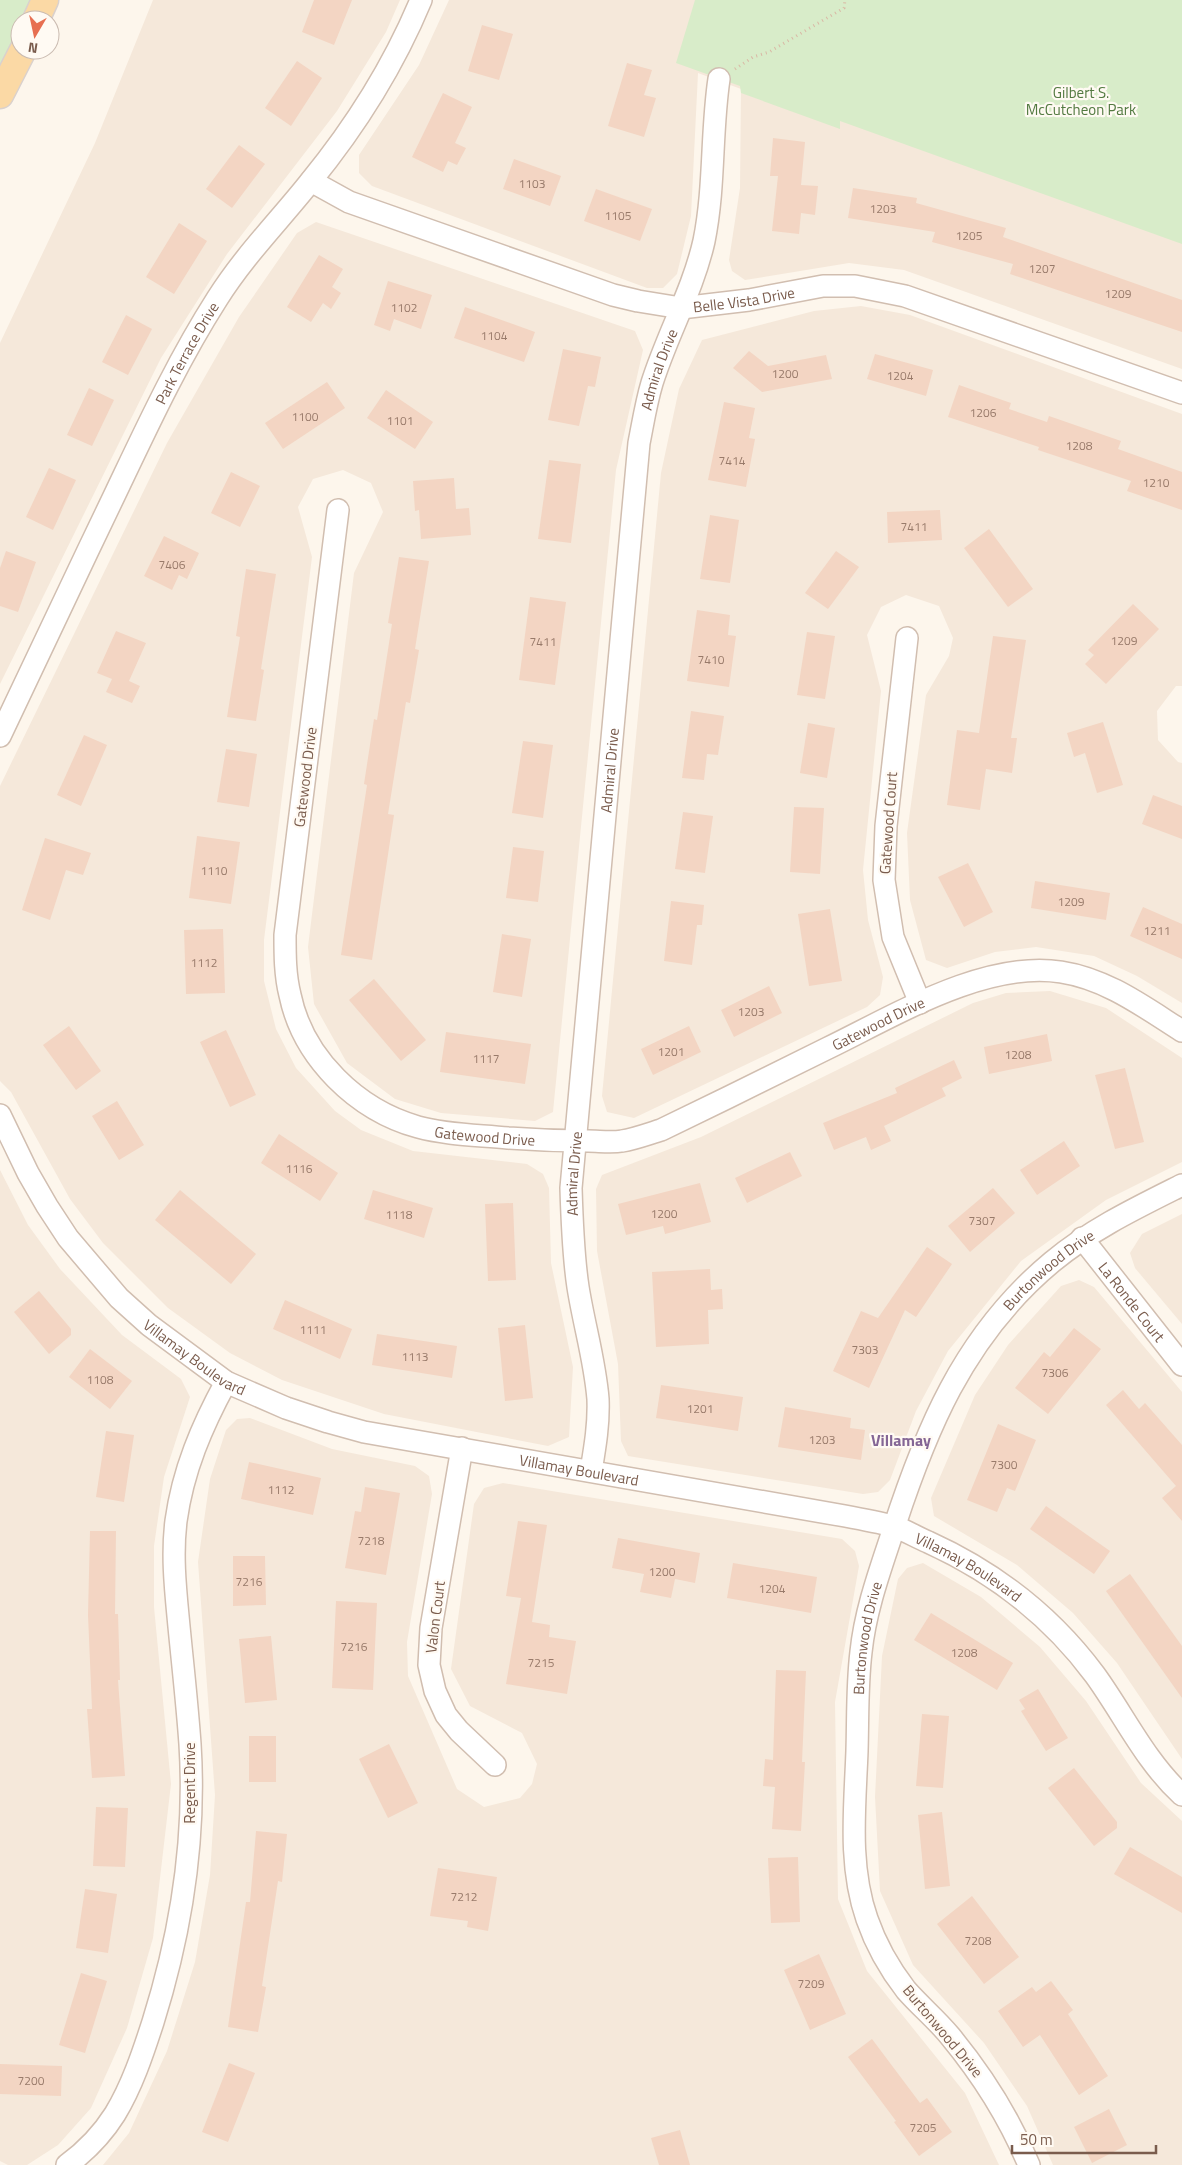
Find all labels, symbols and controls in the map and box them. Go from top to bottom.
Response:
north arrow [10,10,60,60]
text: N [26,37,39,59]
park label: Gilbert S. McCutcheon Park [1026,81,1136,121]
house number: 1103 [519,174,545,193]
house number: 1203 [870,199,896,218]
house number: 1105 [605,206,632,225]
house number: 1205 [956,226,983,245]
house number: 1207 [1029,259,1055,278]
street label: Belle Vista Drive [692,280,797,318]
house number: 1209 [1105,284,1132,303]
street label: Park Terrace Drive [149,297,224,408]
house number: 1102 [391,298,417,317]
street label: Admiral Drive [634,325,683,412]
house number: 1104 [481,326,508,345]
house number: 1200 [772,364,799,383]
house number: 1204 [887,366,914,385]
house number: 1206 [970,403,997,422]
house number: 1100 [292,407,319,426]
house number: 1101 [387,411,413,430]
house number: 1208 [1066,436,1093,455]
house number: 7414 [719,451,746,470]
house number: 1210 [1143,473,1170,492]
house number: 7411 [901,517,927,536]
house number: 7406 [159,555,186,574]
house number: 1209 [1111,631,1138,650]
house number: 7411 [530,632,556,651]
house number: 7410 [698,650,725,669]
street label: Gatewood Drive [287,726,323,828]
street label: Admiral Drive [594,727,624,814]
street label: Gatewood Court [873,770,903,875]
house number: 1110 [201,861,228,880]
house number: 1209 [1058,892,1085,911]
house number: 1211 [1144,921,1170,940]
house number: 1112 [191,953,217,972]
street label: Gatewood Drive [828,990,928,1056]
house number: 1203 [738,1002,764,1021]
house number: 1201 [658,1042,684,1061]
house number: 1208 [1005,1045,1032,1064]
house number: 1117 [473,1049,499,1068]
street label: Gatewood Drive [433,1119,536,1151]
street label: Admiral Drive [559,1130,588,1217]
house number: 1116 [286,1159,313,1178]
house number: 1200 [651,1204,678,1223]
house number: 1118 [386,1205,413,1224]
house number: 7307 [969,1211,995,1230]
street label: Burtonwood Drive [997,1223,1098,1315]
street label: La Ronde Court [1093,1257,1171,1347]
street label: Villamay Boulevard [139,1313,250,1401]
house number: 1111 [300,1320,326,1339]
house number: 7303 [852,1340,878,1359]
house number: 1113 [402,1347,428,1366]
house number: 7306 [1042,1363,1069,1382]
house number: 1108 [87,1370,114,1389]
house number: 1201 [687,1399,713,1418]
district label: Villamay [871,1428,931,1452]
house number: 1203 [809,1430,835,1449]
street label: Villamay Boulevard [518,1448,640,1491]
house number: 7300 [991,1455,1018,1474]
house number: 1112 [268,1480,294,1499]
street label: Villamay Boulevard [911,1526,1027,1607]
house number: 7218 [358,1531,385,1550]
house number: 1200 [649,1562,676,1581]
house number: 7216 [236,1572,263,1591]
street label: Burtonwood Drive [847,1578,887,1695]
street label: Valon Court [419,1579,451,1655]
house number: 1204 [759,1579,786,1598]
house number: 7216 [341,1637,368,1656]
house number: 1208 [951,1643,978,1662]
house number: 7215 [528,1653,555,1672]
street label: Regent Drive [178,1742,201,1824]
house number: 7212 [451,1887,477,1906]
house number: 7208 [965,1931,992,1950]
house number: 7209 [798,1974,825,1993]
street label: Burtonwood Drive [897,1980,989,2082]
house number: 7200 [18,2071,45,2090]
house number: 7205 [910,2118,937,2137]
scale bar [1012,2122,1156,2154]
text: 50 m [1020,2128,1053,2151]

